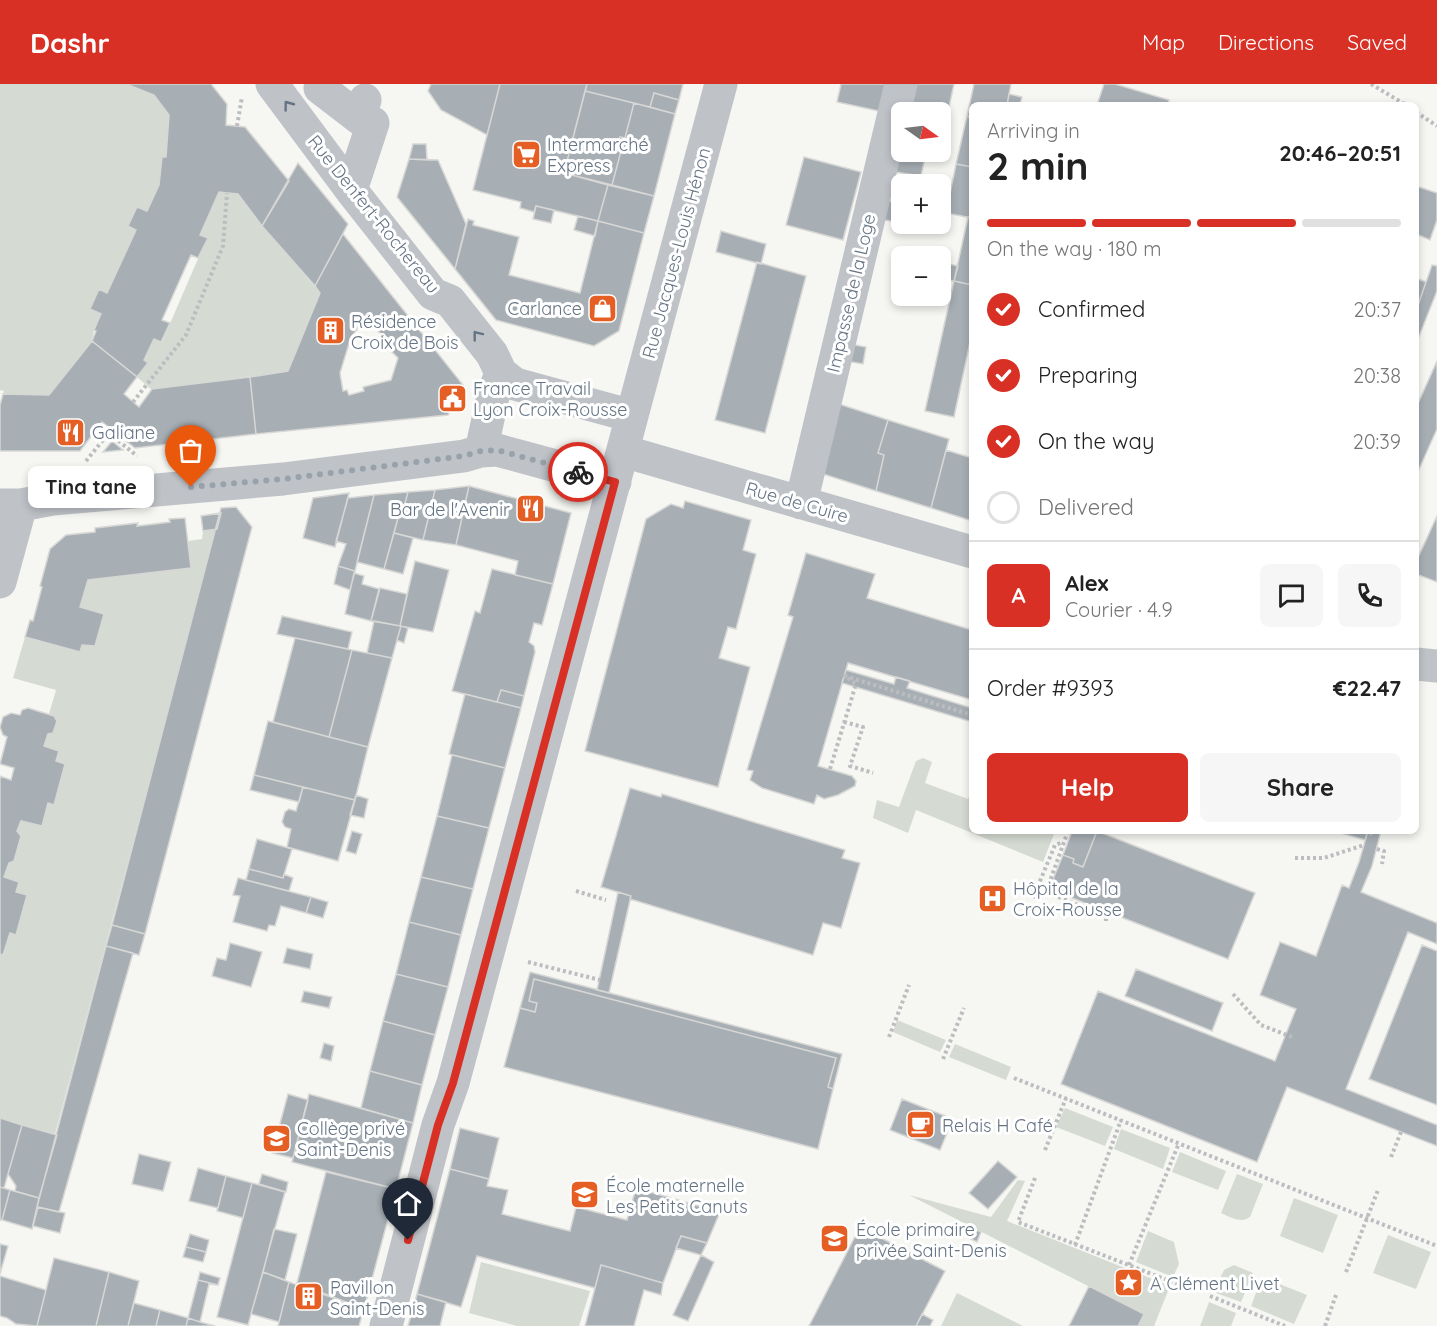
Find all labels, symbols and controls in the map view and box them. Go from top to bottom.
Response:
text: Dashr [30,25,110,60]
text: Map [1142,29,1185,55]
text: Directions [1218,29,1314,55]
text: Saved [1347,29,1407,55]
one-way arrow [284,101,295,112]
north arrow [891,102,951,162]
map controls [891,102,951,306]
text: Arriving in [987,118,1080,143]
street label: Rue Denfert-Rochereau [303,130,445,298]
place label: Intermarché Express [547,133,649,177]
supermarket icon: Intermarché Express [510,138,542,170]
text: 20:46–20:51 [1279,139,1401,167]
text: 2 min [987,141,1089,190]
street label: Rue Jacques-Louis Hénon [637,145,715,361]
button: + [891,174,951,234]
street label: Impasse de la Loge [822,211,880,375]
text: On the way · 180 m [987,236,1161,261]
button: − [891,246,951,306]
shop icon: Carlance [587,292,619,324]
icon: check [987,293,1020,326]
text: Confirmed [1038,295,1145,323]
place label: Carlance [507,297,582,320]
text: 20:37 [1354,297,1401,322]
place label: Résidence Croix de Bois [351,310,459,354]
building icon: Résidence Croix de Bois [314,315,346,347]
one-way arrow [473,331,484,342]
icon: check [987,359,1020,392]
text: Preparing [1038,361,1138,389]
text: 20:38 [1353,363,1401,388]
place label: France Travail Lyon Croix-Rousse [473,377,627,421]
public building icon: France Travail Lyon Croix-Rousse [436,382,468,414]
restaurant icon: Galiane [55,416,87,448]
place label: Galiane [92,421,155,444]
pin [165,425,216,487]
icon: check [987,425,1020,458]
text: On the way [1038,427,1154,455]
text: 20:39 [1353,429,1401,454]
icon: bag [174,434,207,467]
courier [548,442,608,502]
icon: bike [562,456,595,489]
callout: Tina tane [29,466,155,508]
text: Tina tane [45,474,137,499]
street label: Rue de Cuire [743,476,851,528]
restaurant icon: Bar de l'Avenir [515,493,547,525]
text: Delivered [1038,493,1134,521]
place label: Bar de l'Avenir [390,498,510,521]
button: chat [1260,564,1323,627]
button: phone [1338,564,1401,627]
text: Alex [1065,569,1108,597]
text: A [1011,581,1026,609]
text: Courier · 4.9 [1065,597,1173,622]
text: Order #9393 [987,674,1114,702]
text: €22.47 [1333,674,1401,702]
button: Help [987,753,1188,822]
button: Share [1200,753,1401,822]
place label: Hôpital de la Croix-Rousse [1013,877,1122,921]
hospital icon: Hôpital de la Croix-Rousse [976,882,1008,914]
cafe icon: Relais H Café [905,1109,937,1141]
place label: Relais H Café [942,1114,1053,1137]
place label: Collège privé Saint-Denis [297,1117,405,1161]
school or university icon: Collège privé Saint-Denis [260,1122,292,1154]
place label: École maternelle Les Petits Canuts [606,1174,748,1218]
pin [382,1178,433,1240]
school or university icon: École maternelle Les Petits Canuts [569,1179,601,1211]
icon: home [391,1187,424,1220]
place label: École primaire privée Saint-Denis [856,1218,1007,1262]
school or university icon: École primaire privée Saint-Denis [819,1223,851,1255]
place icon: A Clément Livet [1113,1267,1145,1299]
place label: A Clément Livet [1150,1272,1280,1295]
place label: Pavillon Saint-Denis [330,1276,424,1320]
building icon: Pavillon Saint-Denis [293,1281,325,1313]

